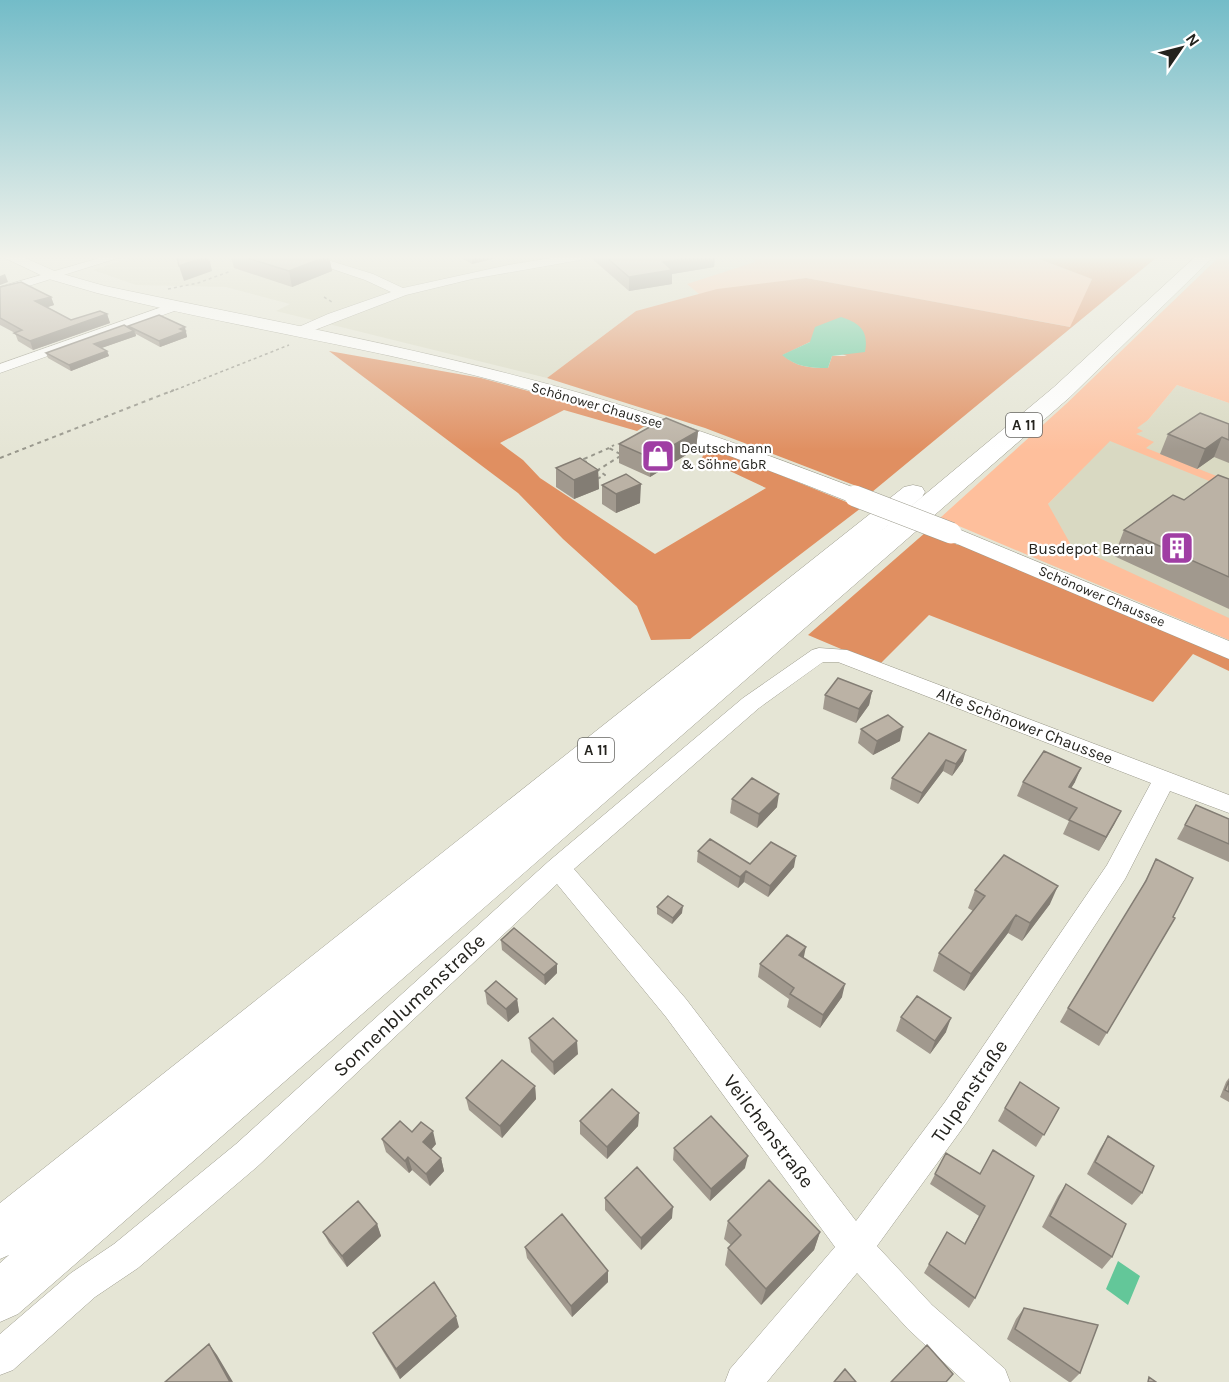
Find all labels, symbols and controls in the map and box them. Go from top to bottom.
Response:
north arrow [1151,18,1211,78]
text: N [1182,30,1204,50]
street label: Schönower Chaussee [529,379,665,432]
road number: A 11 [1006,413,1042,437]
shop icon: Deutschmann & Söhne GbR [640,438,676,474]
place label: Deutschmann & Söhne GbR [681,440,772,473]
building icon: Busdepot Bernau [1159,530,1195,566]
place label: Busdepot Bernau [1028,539,1154,558]
street label: Schönower Chaussee [1036,562,1168,631]
street label: Alte Schönower Chaussee [934,683,1116,768]
road number: A 11 [578,738,614,762]
street label: Sonnenblumenstraße [329,929,490,1082]
street label: Tulpenstraße [927,1035,1012,1147]
street label: Veilchenstraße [718,1070,819,1193]

